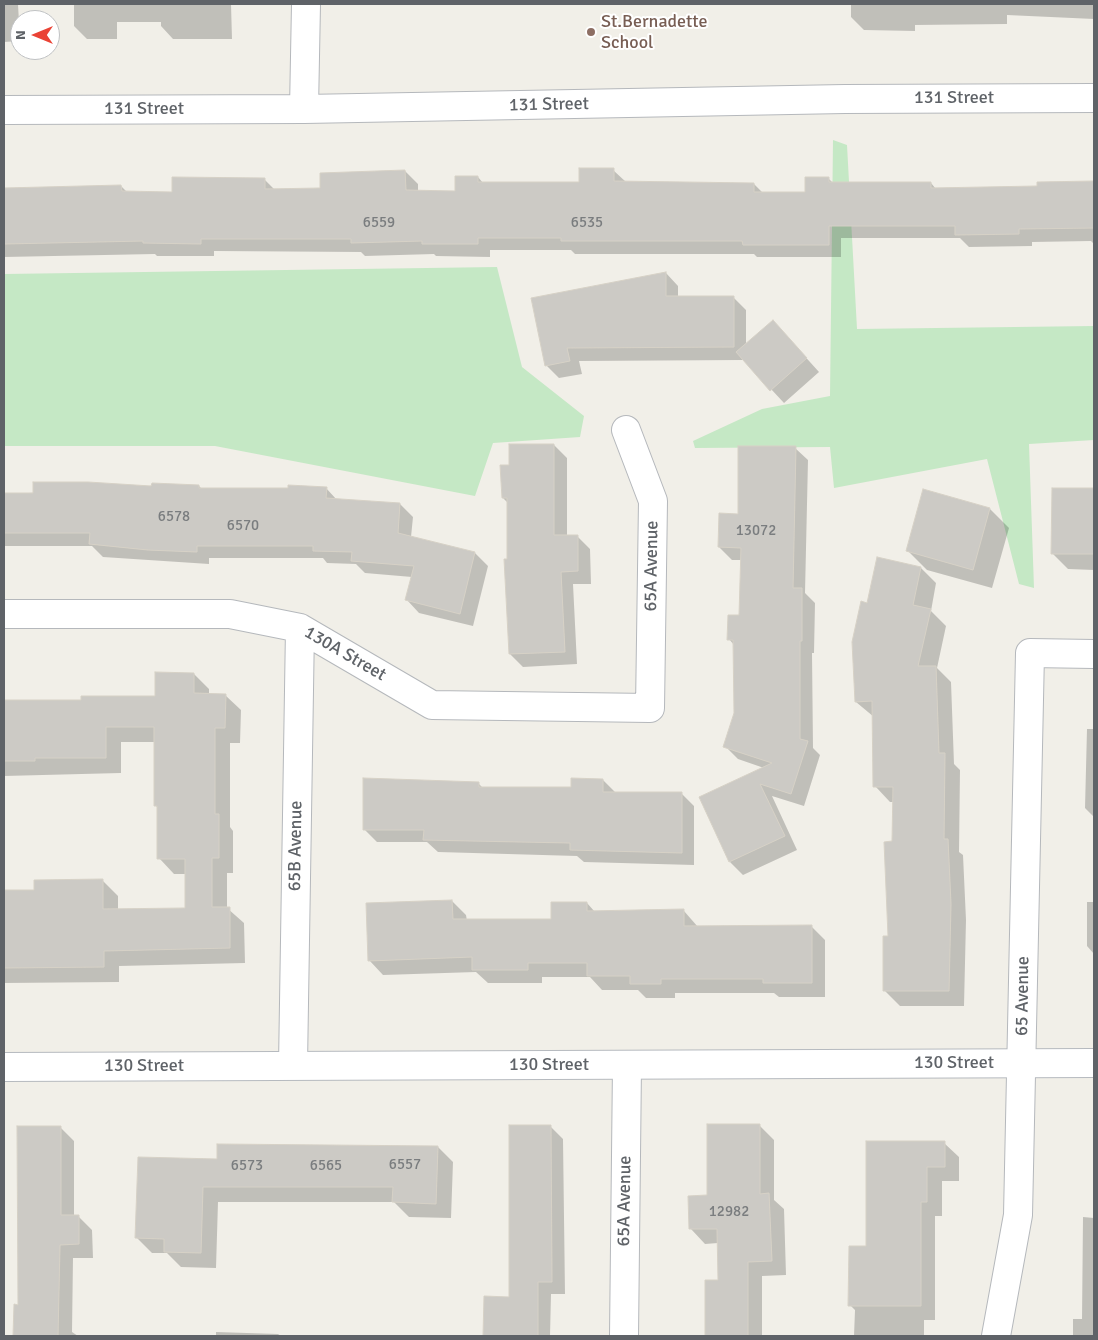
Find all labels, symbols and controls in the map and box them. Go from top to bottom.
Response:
north arrow [10,10,60,60]
place label: St.Bernadette School [601,11,707,54]
marker: St.Bernadette School [585,26,597,38]
text: N [12,30,29,40]
street label: 131 Street [914,87,994,109]
street label: 131 Street [509,94,589,116]
street label: 131 Street [104,98,184,120]
house number: 6559 [363,214,395,232]
house number: 6535 [571,214,603,232]
house number: 6578 [158,508,190,526]
house number: 6570 [227,517,259,535]
street label: 65A Avenue [640,520,664,612]
house number: 13072 [736,522,776,540]
street label: 130A Street [300,622,390,686]
street label: 65B Avenue [284,801,308,891]
street label: 65 Avenue [1012,956,1034,1036]
street label: 130 Street [914,1052,994,1074]
street label: 130 Street [509,1054,589,1076]
street label: 130 Street [104,1055,184,1077]
street label: 65A Avenue [613,1155,637,1247]
house number: 6557 [389,1156,421,1174]
house number: 6573 [231,1157,263,1175]
house number: 6565 [310,1157,342,1175]
house number: 12982 [709,1203,749,1221]

